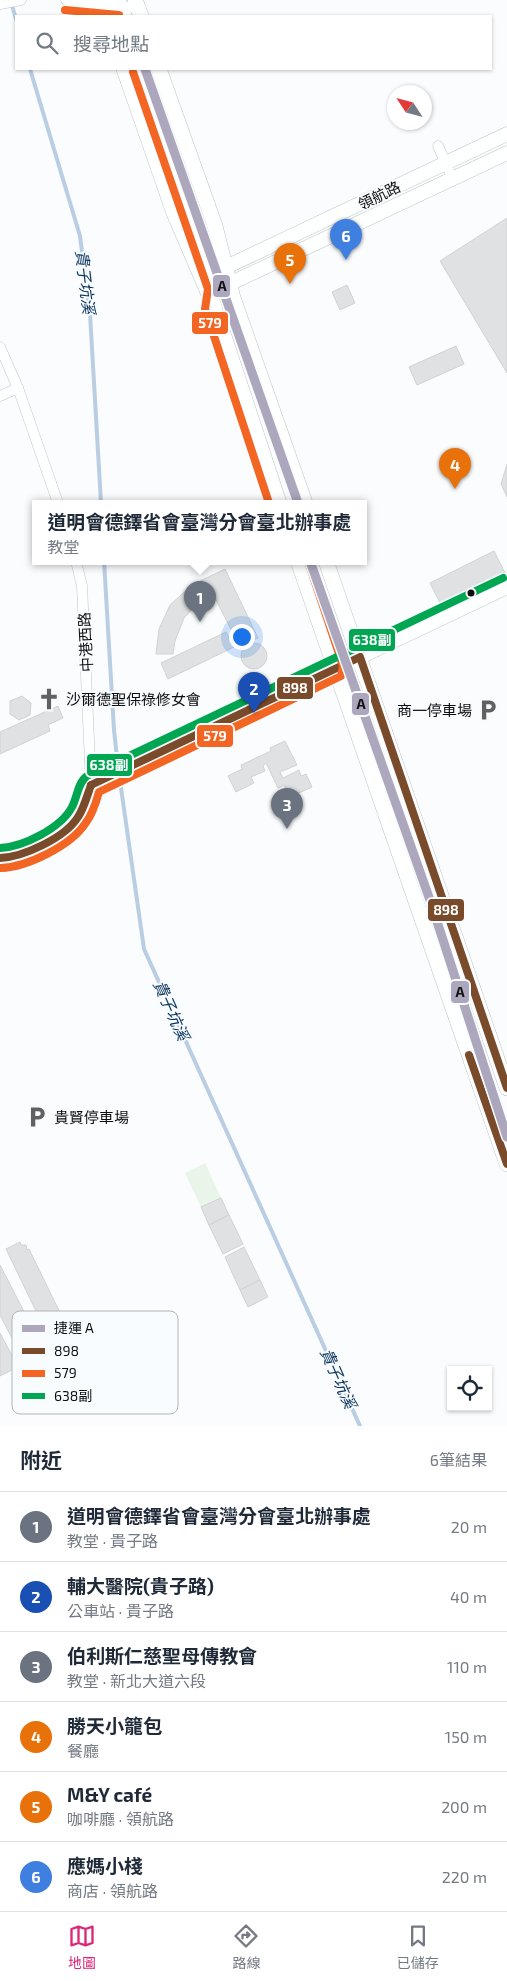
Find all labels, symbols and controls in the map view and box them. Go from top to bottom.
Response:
search box [15,15,492,70]
icon: search [33,29,61,57]
text: 搜尋地點 [73,32,149,55]
north arrow [387,85,432,130]
street label: 領航路 [355,177,403,213]
pin: 6 [330,219,362,260]
pin: 5 [274,243,306,284]
water label: 貴子坑溪 [73,249,100,317]
line badge: A [212,274,231,298]
text: A [217,277,227,294]
line badge: 579 [191,311,229,335]
text: 579 [198,314,222,331]
pin: 4 [439,448,471,489]
popup [32,500,367,565]
text: 道明會德鐸省會臺灣分會臺北辦事處 [47,510,352,533]
text: 教堂 [47,537,80,556]
pin: 1 [184,581,216,622]
unlabelled marker [466,588,476,598]
street label: 中港西路 [74,612,96,672]
your location [229,624,255,650]
line badge: 638副 [348,628,396,652]
text: 638副 [353,631,391,648]
pin: 2 [238,672,270,713]
line badge: 898 [276,676,314,700]
text: 898 [282,679,308,696]
church icon: 沙爾德聖保祿修女會 [36,686,62,712]
place label: 沙爾德聖保祿修女會 [66,690,201,708]
line badge: A [351,692,370,716]
text: A [356,695,366,712]
parking icon: 商一停車場 [475,697,501,723]
place label: 商一停車場 [397,701,472,719]
line badge: 579 [196,724,234,748]
text: 579 [203,727,227,744]
line badge: 638副 [86,753,133,777]
text: 638副 [90,756,128,773]
pin: 3 [271,788,303,829]
line badge: 898 [427,898,465,922]
text: 898 [433,901,459,918]
water label: 貴子坑溪 [150,977,195,1045]
line badge: A [450,980,470,1004]
text: A [455,983,465,1000]
parking icon: 貴賢停車場 [24,1104,50,1130]
place label: 貴賢停車場 [54,1108,129,1126]
legend [12,1311,178,1414]
text: 捷運 A [54,1319,94,1336]
text: 898 [54,1342,79,1359]
water label: 貴子坑溪 [317,1345,362,1413]
text: 579 [54,1364,77,1381]
map controls [447,1366,492,1411]
button: locate [447,1366,492,1411]
text: 638副 [54,1387,92,1404]
text: 附近 [20,1447,62,1472]
text: 6筆結果 [430,1450,487,1469]
text: 道明會德鐸省會臺灣分會臺北辦事處 [67,1504,371,1527]
text: 1 [33,1517,39,1536]
text: 20 m [451,1517,487,1536]
text: 教堂 · 貴子路 [67,1531,158,1550]
text: 輔大醫院(貴子路) [67,1574,214,1597]
text: 2 [31,1587,41,1606]
text: 40 m [450,1587,487,1606]
text: 公車站 · 貴子路 [67,1601,174,1620]
text: 伯利斯仁慈聖母傳教會 [67,1644,257,1667]
text: 3 [31,1657,41,1676]
text: 110 m [447,1657,487,1676]
text: 教堂 · 新北大道六段 [67,1671,206,1690]
text: 勝天小籠包 [67,1714,162,1737]
text: 4 [31,1727,41,1746]
text: 150 m [445,1727,487,1746]
text: 餐廳 [67,1741,99,1760]
text: M&Y café [67,1783,152,1806]
text: 5 [32,1797,40,1816]
text: 200 m [441,1797,487,1816]
text: 咖啡廳 · 領航路 [67,1809,174,1828]
text: 應媽小棧 [67,1854,143,1877]
text: 6 [31,1867,41,1886]
text: 220 m [442,1867,487,1886]
text: 商店 · 領航路 [67,1881,158,1900]
tab: 地圖 [68,1922,96,1972]
tab: 路線 [232,1922,260,1972]
tab: 已儲存 [397,1922,439,1972]

